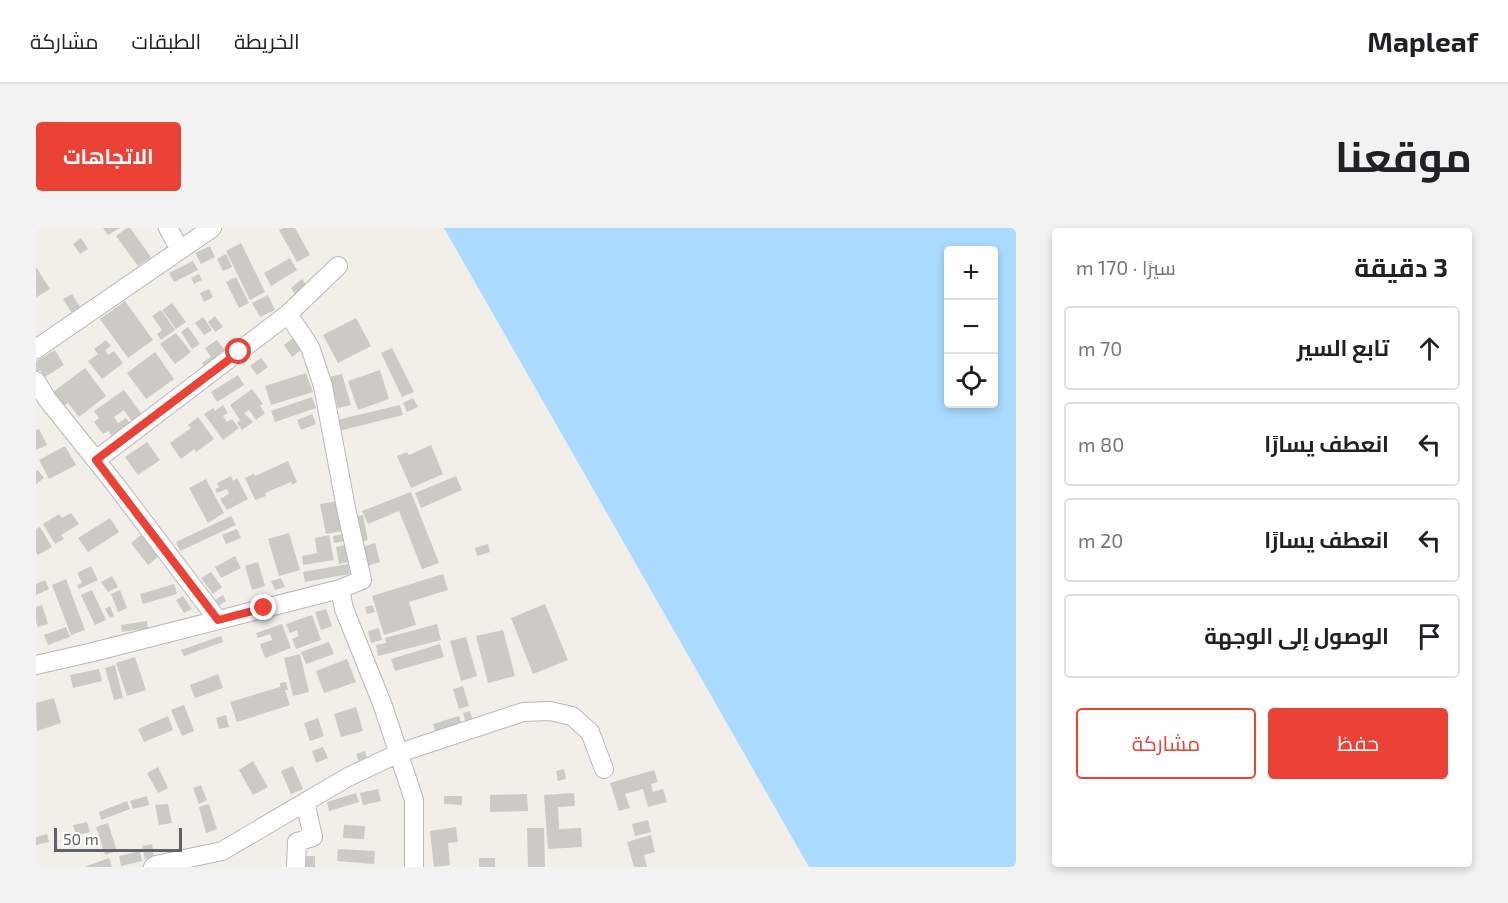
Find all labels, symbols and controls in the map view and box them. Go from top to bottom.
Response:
text: Mapleaf [1367,24,1478,58]
text: مشاركة [30,28,99,53]
text: الطبقات [132,28,201,53]
text: الخريطة [234,28,300,53]
button: الاتجاهات [36,122,181,191]
text: موقعنا [1335,130,1472,180]
map controls [944,246,998,408]
button: + [944,246,998,300]
text: 3 دقيقة [1354,251,1448,282]
text: سيرًا · 170 m [1076,255,1176,279]
button: − [944,300,998,354]
icon: ahead [1413,332,1446,365]
text: تابع السير [1297,334,1389,360]
text: 70 m [1078,336,1122,360]
route start [225,338,251,364]
button: locate [944,354,998,408]
icon: left [1413,428,1446,461]
text: انعطف يسارًا [1264,430,1389,456]
text: 80 m [1078,432,1124,456]
icon: left [1413,524,1446,557]
text: انعطف يسارًا [1264,526,1389,552]
text: 20 m [1078,528,1123,552]
route end [250,594,276,620]
icon: arrive [1413,620,1446,653]
text: الوصول إلى الوجهة [1204,622,1389,648]
button: مشاركة [1076,708,1256,779]
button: حفظ [1268,708,1448,779]
scale bar [54,825,182,852]
text: 50 m [63,829,99,848]

